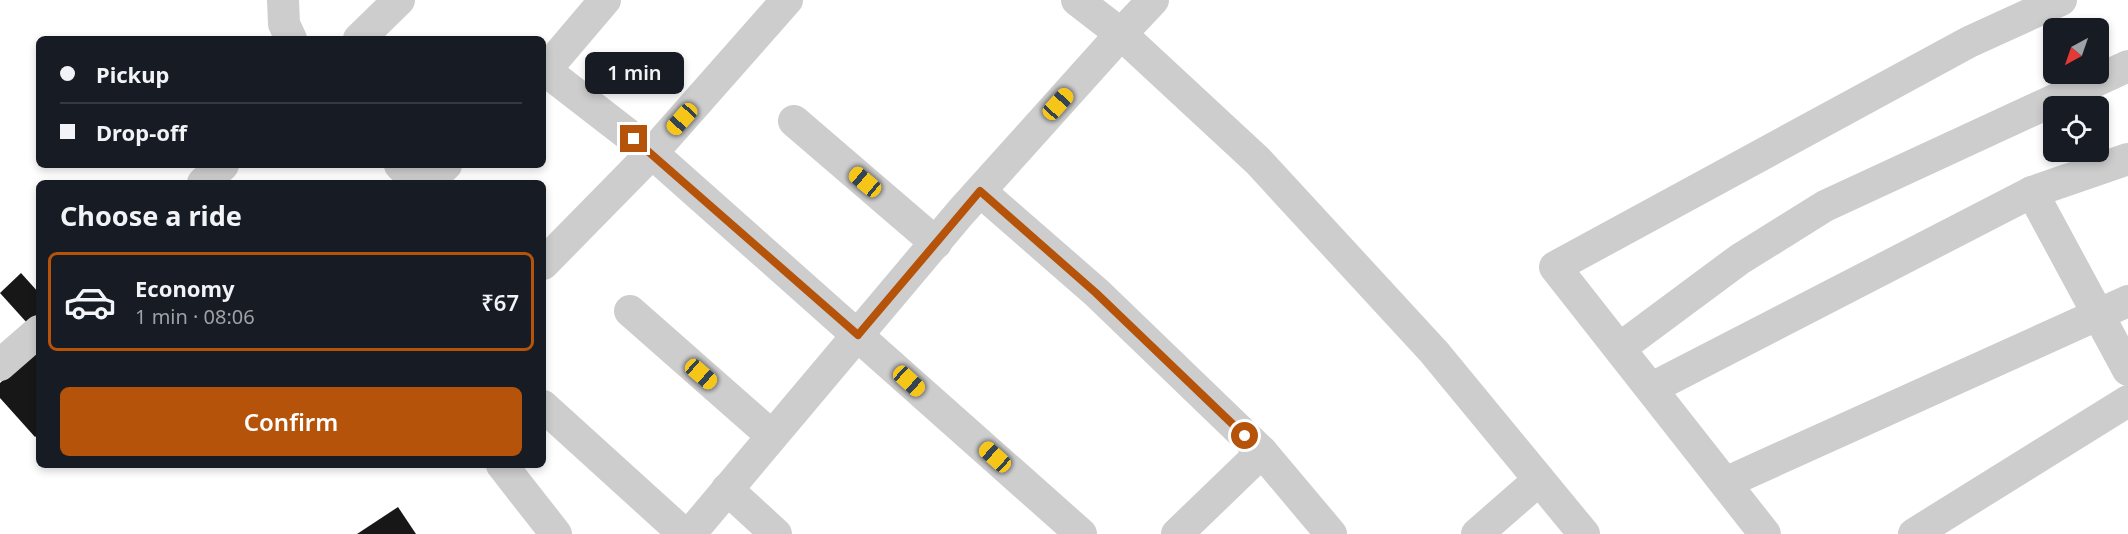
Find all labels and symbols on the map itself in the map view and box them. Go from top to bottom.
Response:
north arrow [2043,18,2109,84]
callout: 1 min [584,52,684,94]
car [1039,85,1077,123]
car [663,100,701,138]
route end [620,125,647,152]
car [845,164,885,200]
car [682,355,720,393]
car [890,362,928,400]
route start [1231,422,1258,449]
car [976,438,1014,476]

